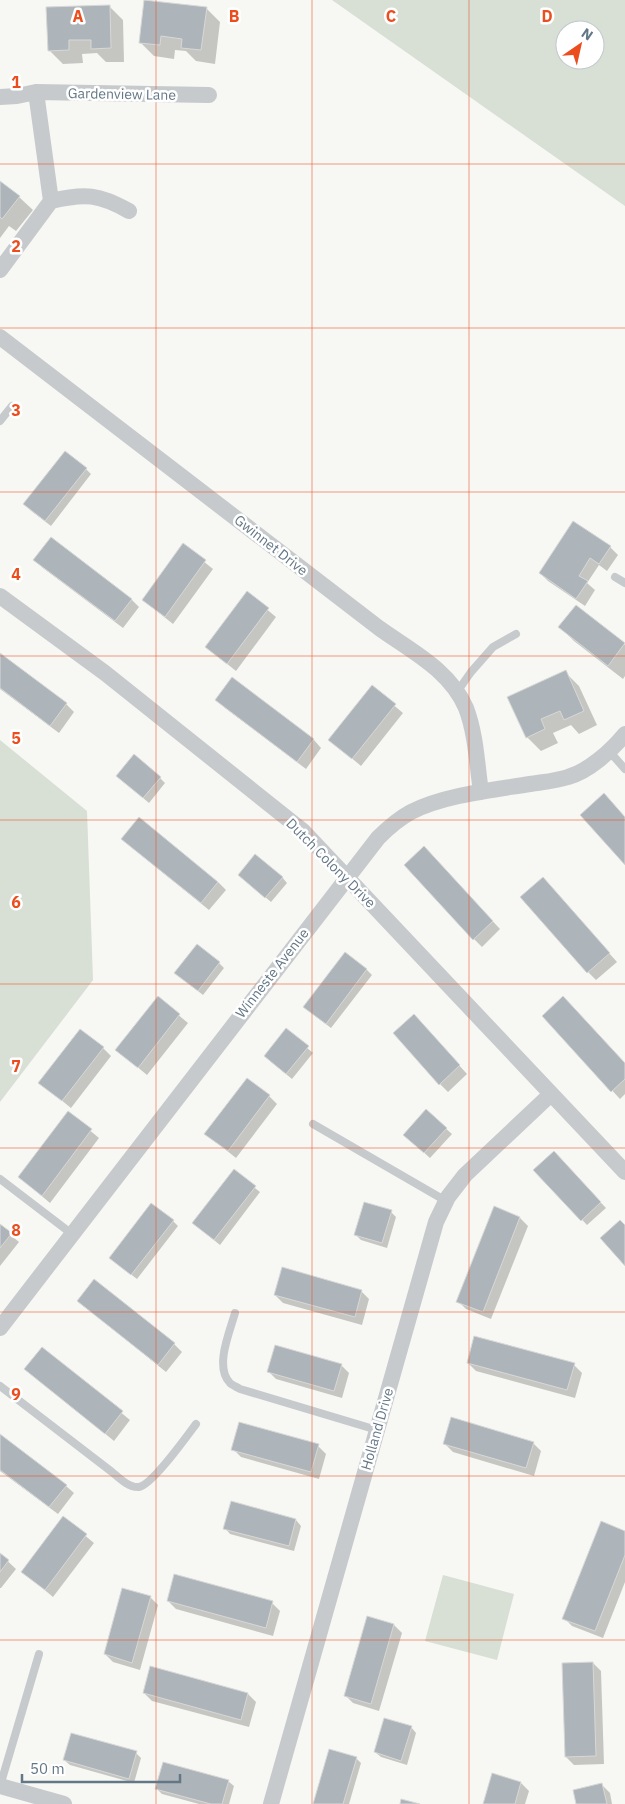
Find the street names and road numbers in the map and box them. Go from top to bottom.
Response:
street label: Gardenview Lane [68,84,176,104]
street label: Gwinnet Drive [231,511,312,579]
street label: Dutch Colony Drive [282,814,380,912]
street label: Winneste Avenue [231,924,313,1021]
street label: Holland Drive [357,1386,397,1472]

